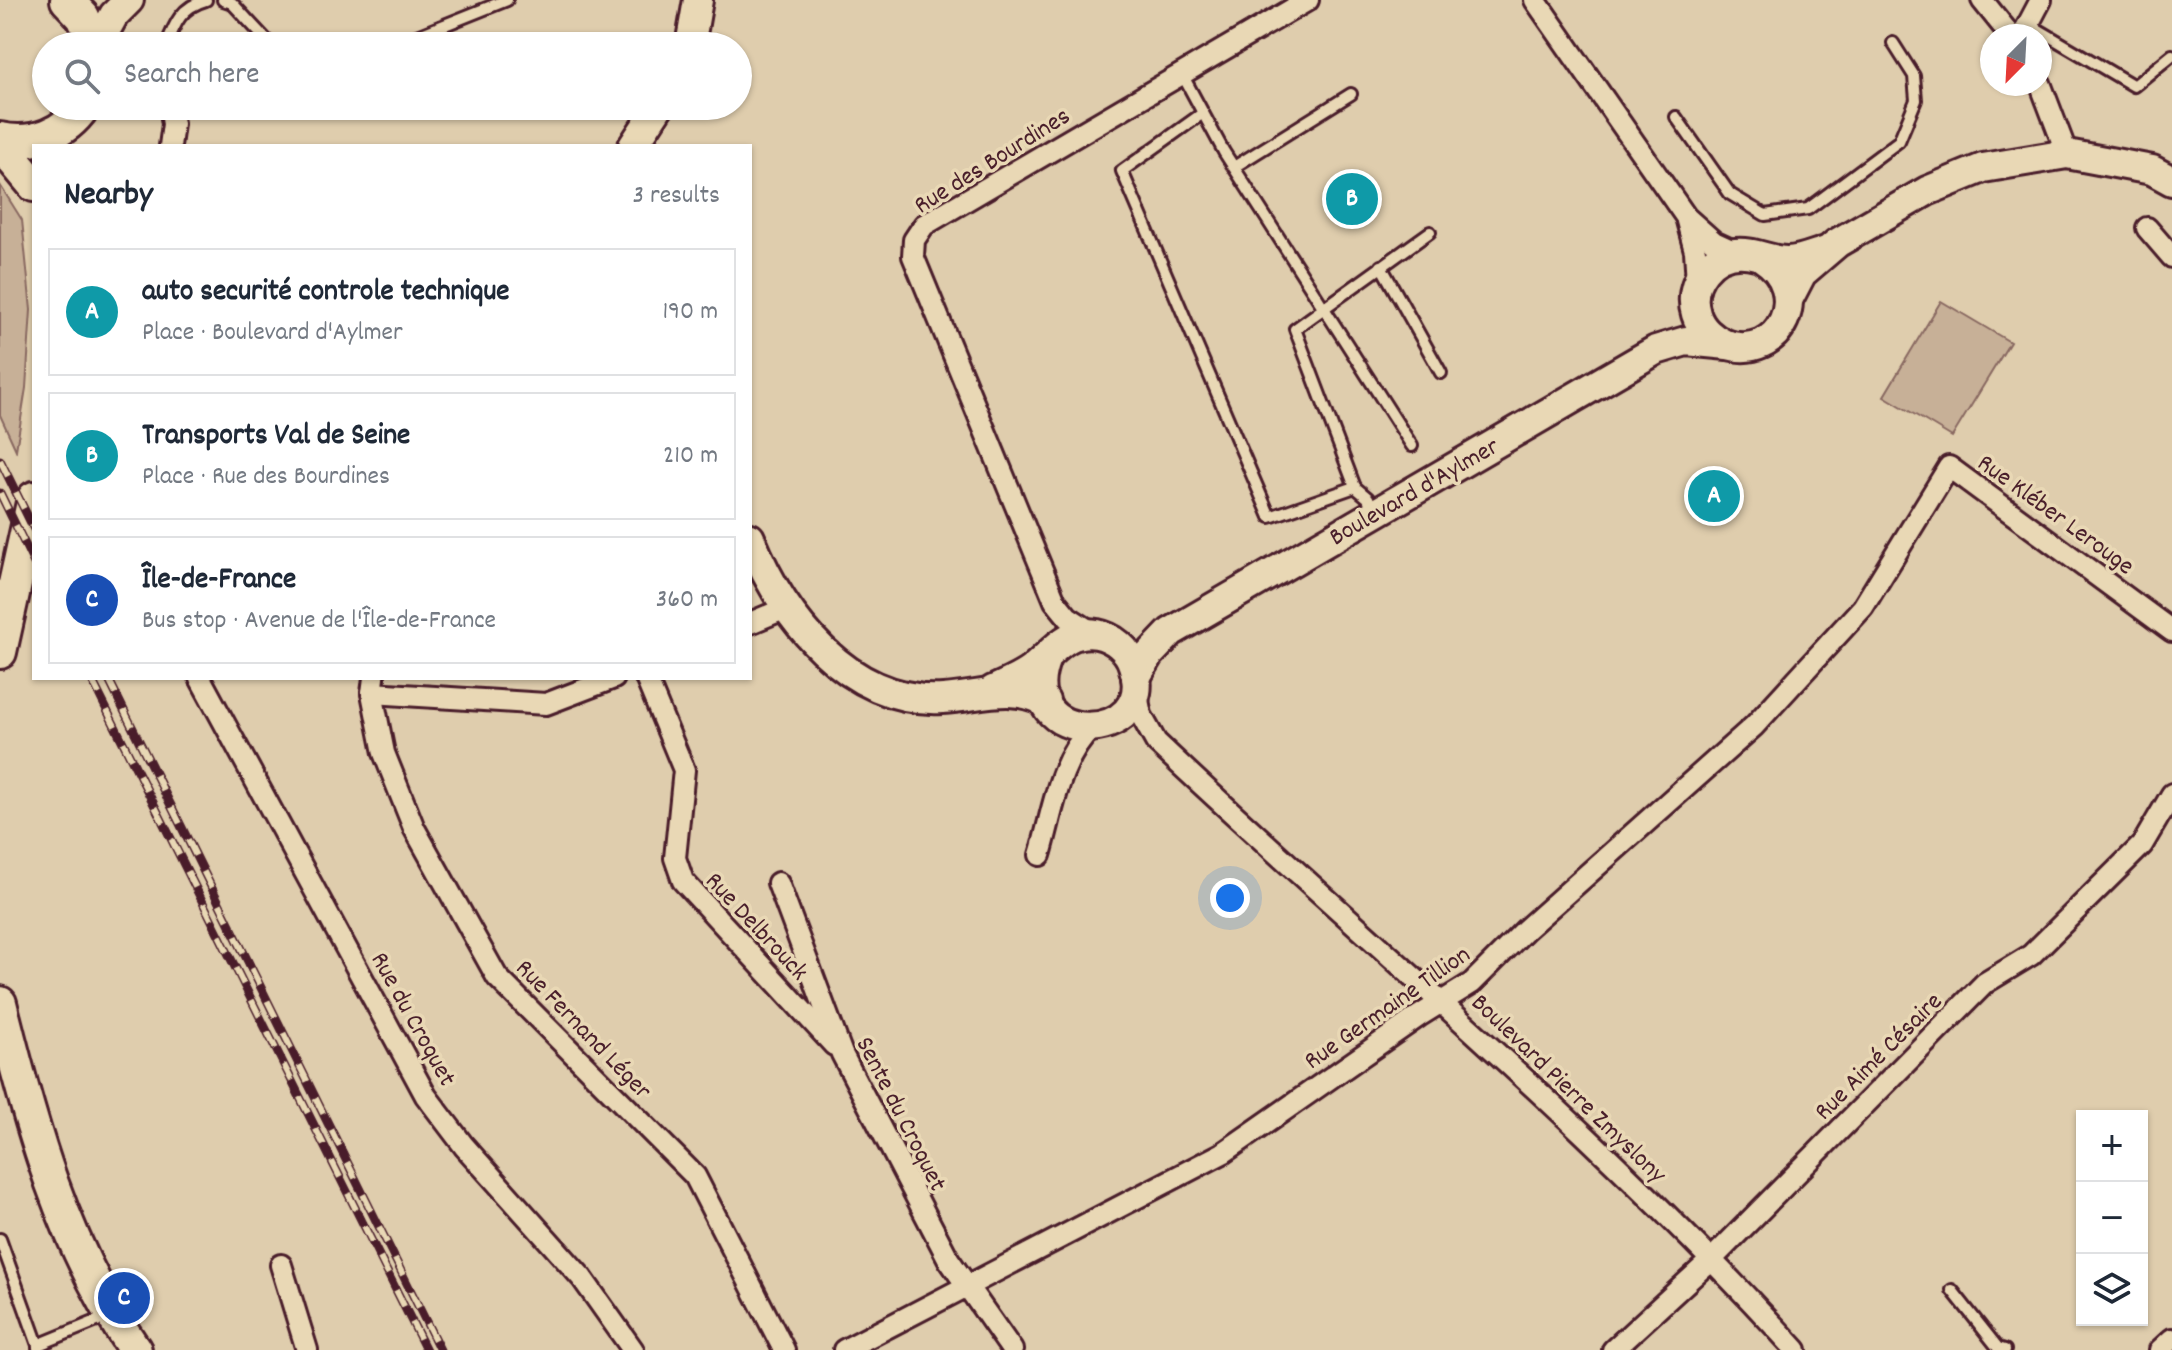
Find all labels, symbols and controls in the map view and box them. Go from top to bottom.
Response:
north arrow [1980,24,2052,96]
search box [32,32,752,120]
icon: search [60,54,104,98]
text: Search here [124,55,260,98]
street label: Rue des Bourdines [908,99,1078,225]
pin: B [1326,169,1378,229]
text: Nearby [64,172,153,221]
text: 3 results [633,178,720,215]
text: auto securité controle technique [142,272,510,315]
text: A [85,294,99,331]
text: 190 m [662,294,718,331]
text: Place · Boulevard d'Aylmer [142,315,403,352]
text: Transports Val de Seine [142,416,410,459]
street label: Boulevard d'Aylmer [1323,429,1507,557]
text: B [86,438,98,475]
text: 210 m [663,438,718,475]
street label: Rue Kléber Lerouge [1969,446,2141,586]
text: Place · Rue des Bourdines [142,459,390,496]
pin: A [1688,466,1740,526]
text: Île-de-France [142,560,296,603]
text: C [86,582,98,619]
text: 360 m [656,582,718,619]
text: Bus stop · Avenue de l'Île-de-France [142,603,496,640]
street label: Rue Delbrouck [695,865,816,990]
your location [1210,878,1250,918]
street label: Rue Germaine Tillion [1297,938,1479,1080]
street label: Rue du Croquet [360,946,464,1094]
street label: Rue Fernand Léger [506,952,659,1109]
street label: Rue Aimé Césaire [1807,985,1952,1130]
street label: Boulevard Pierre Zmyslony [1461,986,1674,1193]
street label: Sente du Croquet [845,1031,955,1199]
map controls [2076,1110,2148,1326]
button: + [2076,1110,2148,1182]
button: − [2076,1182,2148,1254]
button: layers [2076,1254,2148,1326]
pin: C [98,1268,150,1328]

